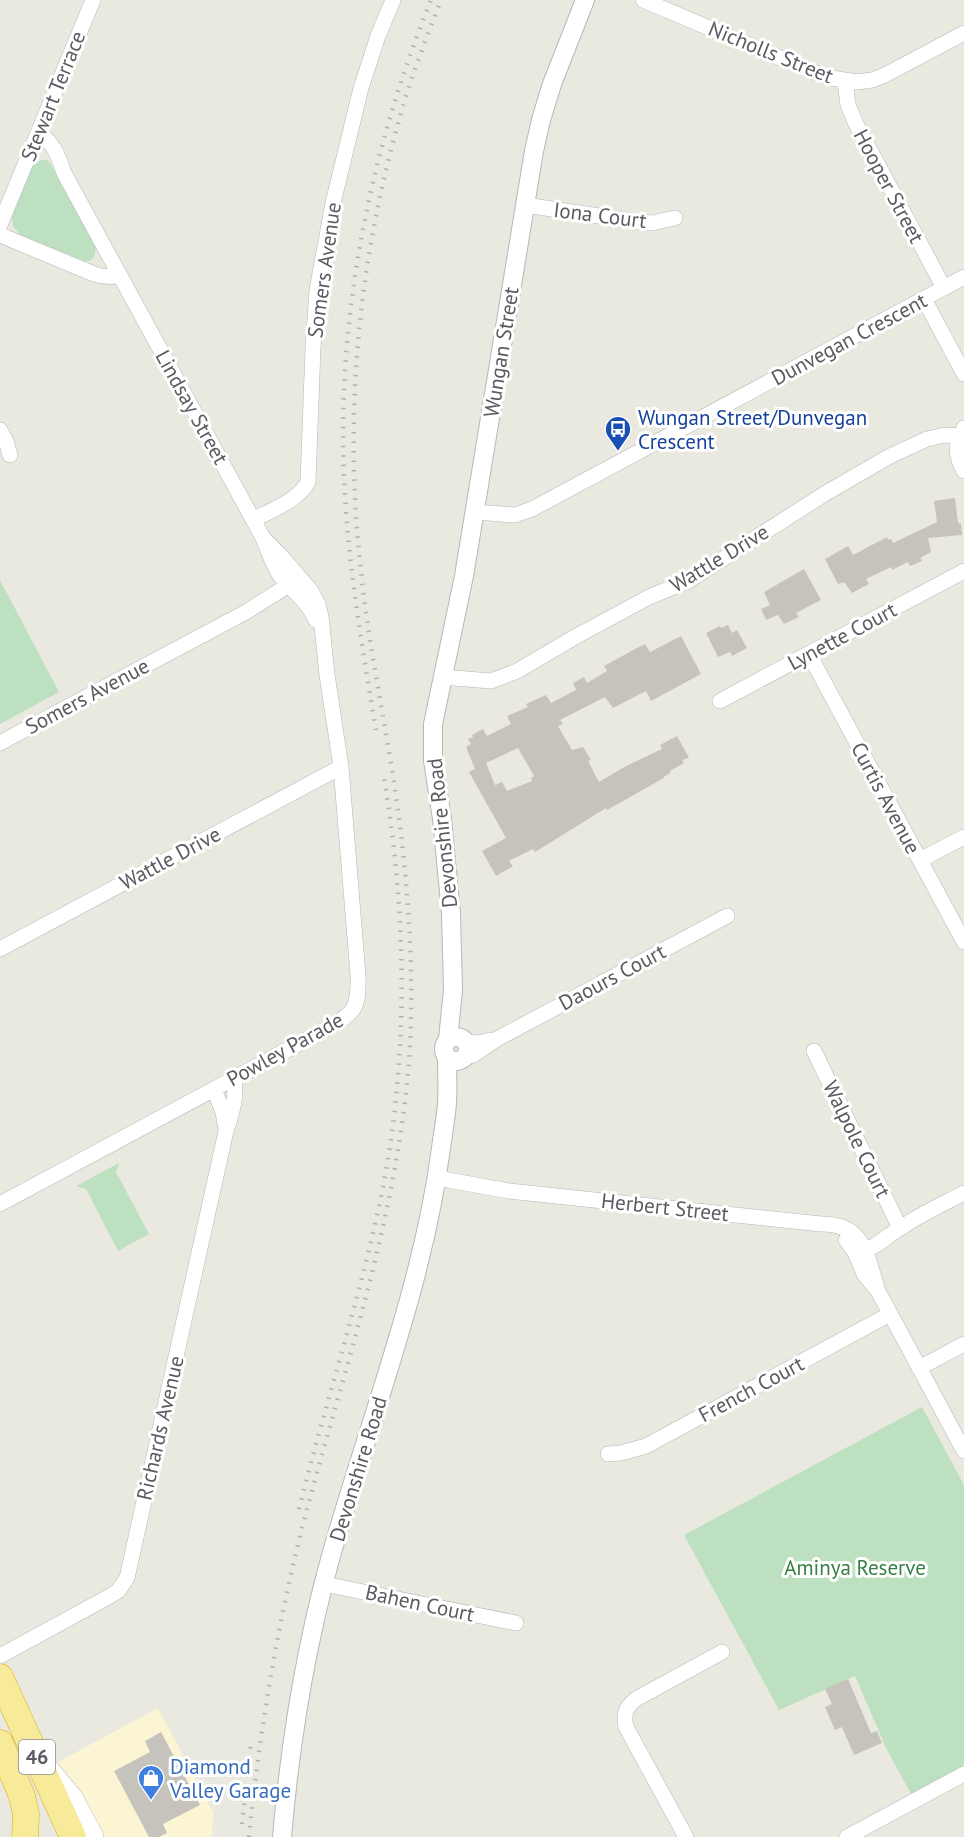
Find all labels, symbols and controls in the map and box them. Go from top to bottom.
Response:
street label: Nicholls Street [705,15,837,89]
street label: Stewart Terrace [15,27,91,165]
street label: Hooper Street [848,124,930,248]
street label: Iona Court [552,196,648,234]
street label: Somers Avenue [301,200,347,340]
street label: Wungan Street [477,285,525,419]
street label: Dunvegan Crescent [767,287,931,391]
street label: Lindsay Street [149,345,235,469]
place label: Wungan Street/Dunvegan Crescent [638,404,867,455]
bus stop icon: Wungan Street/Dunvegan Crescent [603,414,633,452]
street label: Wattle Drive [665,518,773,598]
street label: Lynette Court [783,596,901,676]
street label: Somers Avenue [20,652,154,740]
street label: Curtis Avenue [845,737,927,859]
street label: Devonshire Road [421,757,463,909]
street label: Wattle Drive [115,820,225,896]
street label: Daours Court [554,938,670,1016]
street label: Powley Parade [222,1006,348,1092]
street label: Walpole Court [817,1076,897,1202]
street label: Herbert Street [600,1187,730,1227]
street label: French Court [694,1350,808,1428]
street label: Richards Avenue [130,1353,190,1503]
street label: Devonshire Road [323,1393,393,1545]
park label: Aminya Reserve [784,1554,926,1581]
street label: Bahen Court [363,1578,477,1628]
road number: 46 [19,1740,55,1774]
place label: Diamond Valley Garage [169,1753,291,1804]
shop icon: Diamond Valley Garage [136,1763,166,1801]

